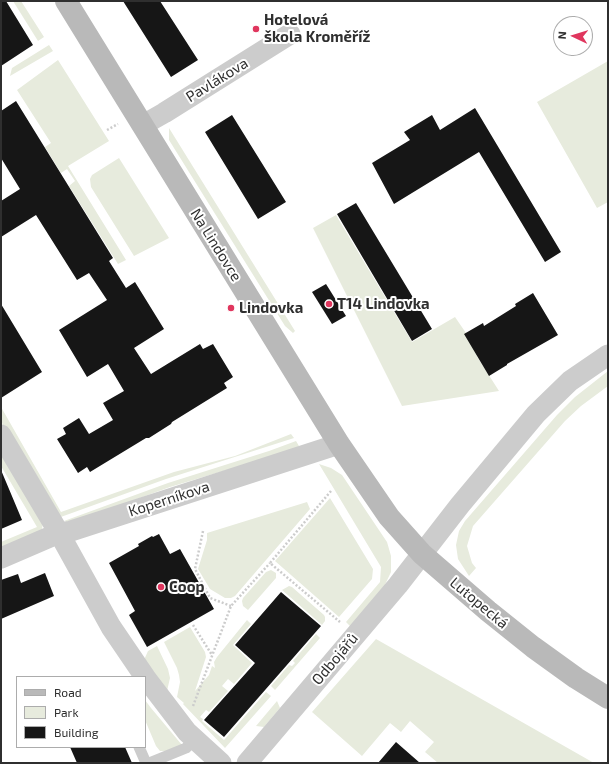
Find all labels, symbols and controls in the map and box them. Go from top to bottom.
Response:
place label: Hotelová škola Kroměříž [264,11,370,46]
north arrow [553,16,593,56]
marker: Hotelová škola Kroměříž [251,24,261,34]
text: N [555,31,568,40]
street label: Pavlákova [183,54,251,106]
street label: Na Lindovce [187,205,245,285]
place label: T14 Lindovka [337,295,430,313]
place label: Lindovka [239,299,303,317]
marker: T14 Lindovka [324,299,334,309]
marker: Lindovka [226,303,236,313]
street label: Koperníkova [126,477,212,521]
street label: Lutopecká [446,573,512,633]
place label: Coop [169,578,205,596]
marker: Coop [156,582,166,592]
street label: Odbojářů [308,629,362,689]
legend [16,676,146,748]
text: Road [54,685,82,699]
text: Park [54,705,79,719]
text: Building [54,725,98,739]

